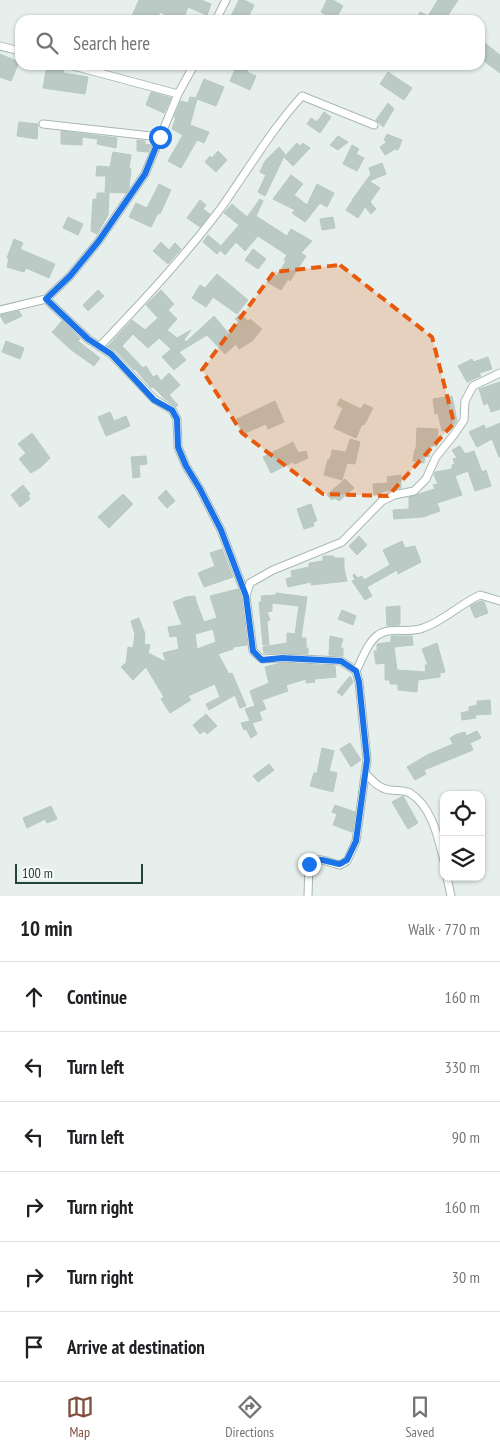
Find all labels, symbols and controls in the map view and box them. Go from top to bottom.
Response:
search box [15,15,485,70]
icon: search [33,29,61,57]
text: Search here [73,31,150,55]
route start [149,126,172,149]
map controls [440,791,485,881]
button: locate [440,791,485,836]
button: layers [440,836,485,881]
route end [298,853,321,876]
scale bar [15,861,142,884]
text: 100 m [22,864,53,882]
text: 10 min [20,915,72,942]
text: Walk · 770 m [408,919,480,939]
icon: ahead [20,983,48,1011]
text: Continue [67,985,127,1009]
text: 160 m [445,987,480,1007]
icon: left [20,1053,48,1081]
text: Turn left [67,1055,124,1079]
text: 330 m [445,1057,480,1077]
icon: left [20,1123,48,1151]
text: Turn left [67,1125,124,1149]
text: 90 m [452,1127,480,1147]
icon: right [20,1193,48,1221]
text: Turn right [67,1195,133,1219]
text: 160 m [445,1197,480,1217]
icon: right [20,1263,48,1291]
text: Turn right [67,1265,133,1289]
text: 30 m [452,1267,480,1287]
icon: arrive [20,1333,48,1361]
text: Arrive at destination [67,1335,205,1359]
tab: Map [66,1393,94,1441]
tab: Directions [225,1393,274,1441]
tab: Saved [405,1393,434,1441]

